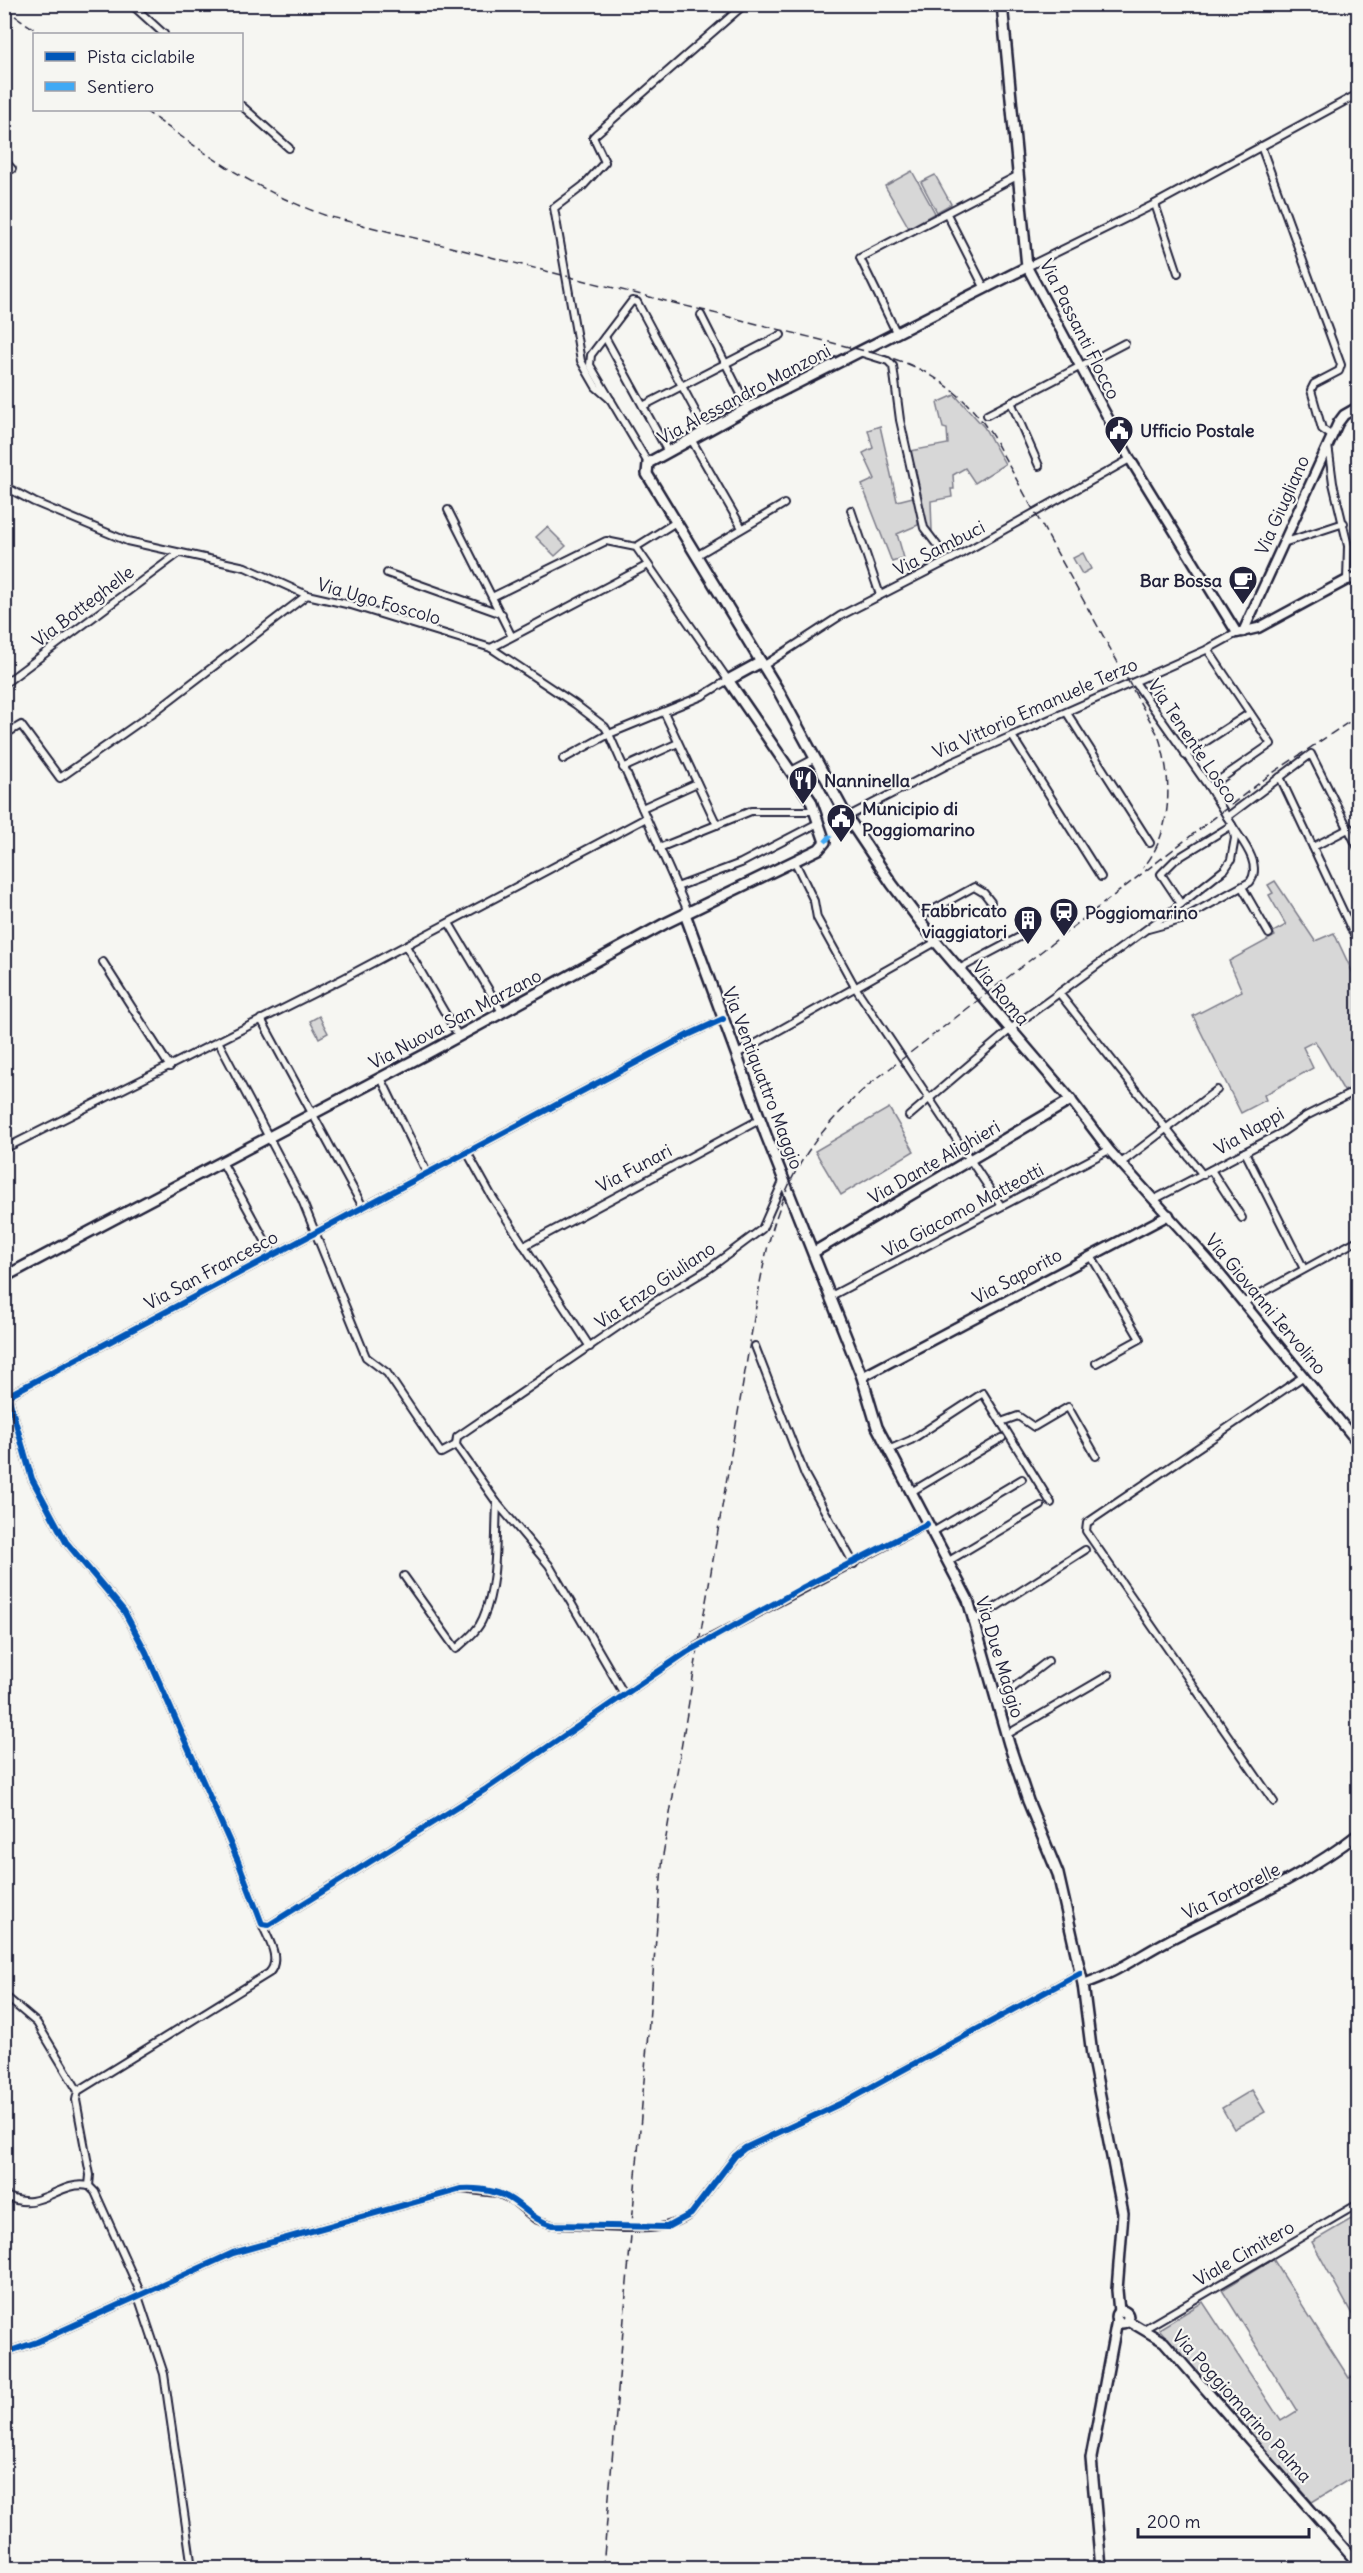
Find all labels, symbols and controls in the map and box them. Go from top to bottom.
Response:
legend [33,33,243,111]
text: Pista ciclabile [87,45,195,68]
text: Sentiero [87,75,154,98]
street label: Via Passanti Flocco [1035,255,1125,403]
street label: Via Alessandro Manzoni [654,339,834,449]
public building icon: Ufficio Postale [1103,414,1135,456]
place label: Ufficio Postale [1140,419,1255,442]
street label: Via Giugliano [1250,452,1314,558]
street label: Via Sambuci [889,515,989,581]
street label: Via Botteghelle [28,560,138,652]
cafe icon: Bar Bossa [1227,564,1259,606]
place label: Bar Bossa [1140,569,1222,592]
street label: Via Ugo Foscolo [315,572,443,630]
street label: Via Vittorio Emanuele Terzo [929,652,1141,764]
street label: Via Tenente Losco [1143,674,1243,808]
restaurant icon: Nanninella [787,764,819,806]
place label: Nanninella [824,769,910,792]
place label: Municipio di Poggiomarino [862,797,975,841]
public building icon: Municipio di Poggiomarino [825,802,857,844]
station icon: Poggiomarino [1048,896,1080,938]
place label: Fabbricato viaggiatori [921,899,1007,943]
place label: Poggiomarino [1085,901,1198,924]
building icon: Fabbricato viaggiatori [1012,904,1044,946]
street label: Via Roma [967,956,1035,1030]
street label: Via Nuova San Marzano [365,964,545,1074]
street label: Via Ventiquattro Maggio [718,983,808,1173]
street label: Via Nappi [1210,1102,1288,1160]
street label: Via Dante Alighieri [864,1115,1004,1209]
street label: Via Funari [592,1139,676,1197]
street label: Via Giacomo Matteotti [879,1158,1047,1262]
street label: Via San Francesco [140,1225,282,1315]
street label: Via Giovanni Iervolino [1200,1229,1332,1379]
street label: Via Enzo Giuliano [591,1236,719,1334]
street label: Via Saporito [968,1243,1066,1309]
street label: Via Due Maggio [971,1593,1029,1721]
street label: Via Tortorelle [1178,1857,1284,1925]
street label: Viale Cimitero [1190,2215,1298,2291]
street label: Via Poggiomarino Palma [1167,2325,1317,2487]
scale bar [1138,2501,1309,2539]
text: 200 m [1147,2510,1201,2533]

